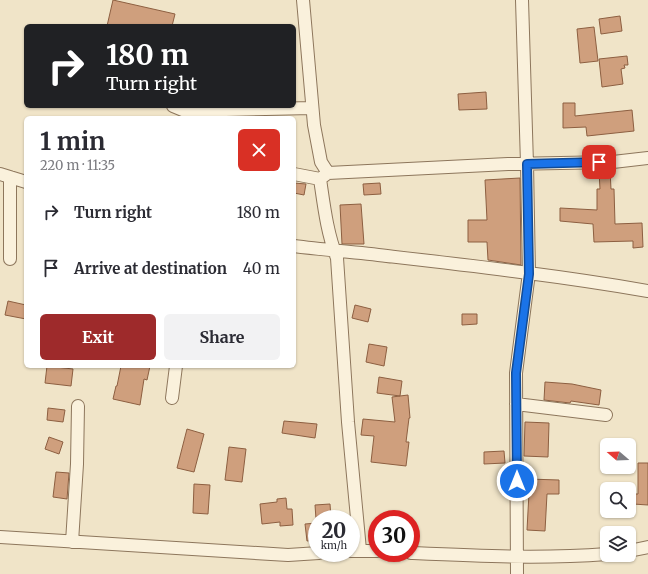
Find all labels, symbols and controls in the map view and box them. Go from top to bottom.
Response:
text: 180 m [106,37,189,73]
icon: right [40,40,92,92]
text: Turn right [106,72,197,95]
text: 1 min [40,126,105,157]
button: close [238,129,280,171]
pin [582,145,616,179]
icon: arrive [588,151,610,173]
text: 220 m · 11:35 [40,157,115,174]
icon: right [40,201,62,223]
text: Turn right [74,203,152,222]
text: 180 m [237,203,280,222]
icon: arrive [40,257,62,279]
text: Arrive at destination [74,259,227,278]
text: 40 m [243,259,280,278]
button: Exit [40,314,156,360]
button: Share [164,314,280,360]
north arrow [600,438,636,474]
map controls [600,438,636,562]
position arrow [496,460,538,502]
button: search [600,482,636,518]
speed limit sign: 30 [368,510,420,562]
text: 20 [322,518,346,543]
button: layers [600,526,636,562]
text: km/h [321,539,347,552]

